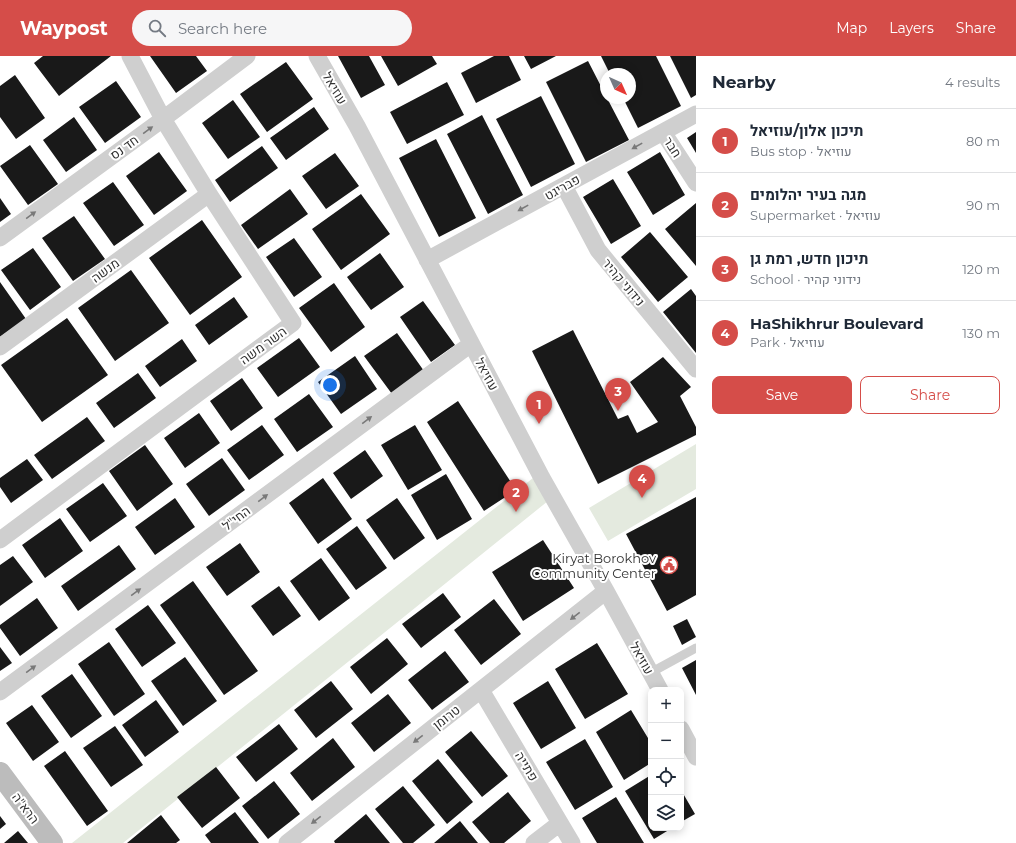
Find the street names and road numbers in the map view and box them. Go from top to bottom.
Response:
street label: עוזיאל [319,69,351,107]
street label: חד נס [107,131,141,163]
street label: חבר [661,134,685,160]
street label: פבריגט [541,171,583,203]
street label: מנשה [88,254,122,286]
street label: נידוני קהיר [599,255,649,309]
street label: השר משה [236,323,290,367]
street label: עוזיאל [472,355,502,393]
street label: החי"ל [219,502,253,534]
street label: עוזיאל [627,639,657,677]
street label: טרומן [429,701,463,733]
street label: פתייה [512,748,542,784]
street label: הרא"ה [9,789,43,827]

